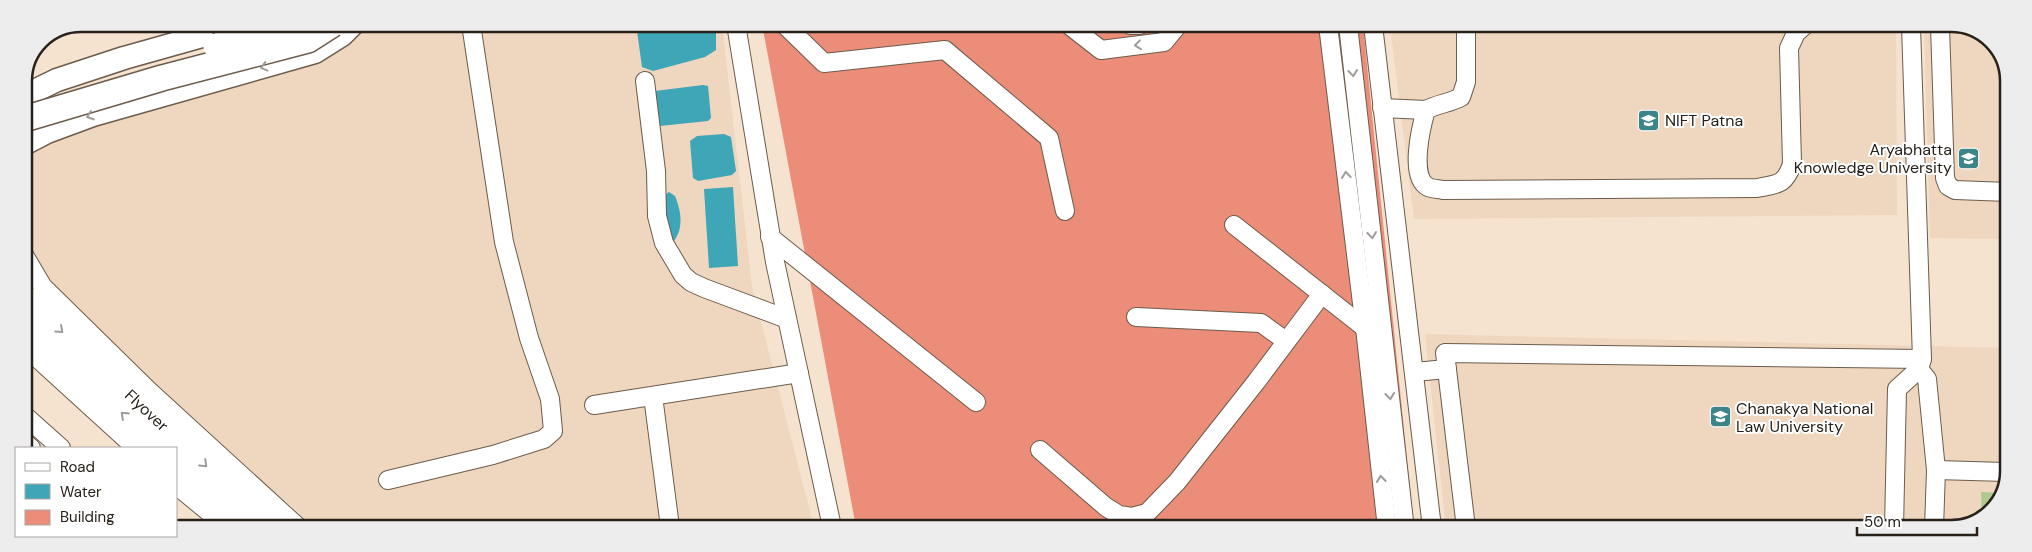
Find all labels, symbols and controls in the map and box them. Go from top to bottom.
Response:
one-way arrow [1133,39,1141,50]
one-way arrow [259,61,268,72]
one-way arrow [1347,70,1358,78]
school or university icon: NIFT Patna [1637,108,1661,132]
one-way arrow [87,110,95,120]
place label: NIFT Patna [1665,110,1743,131]
place label: Aryabhatta Knowledge University [1794,139,1952,178]
school or university icon: Aryabhatta Knowledge University [1956,146,1980,170]
one-way arrow [1342,171,1352,180]
one-way arrow [1366,231,1377,239]
one-way arrow [54,324,63,333]
street label: Flyover [120,385,173,436]
one-way arrow [1384,393,1395,401]
place label: Chanakya National Law University [1736,398,1873,437]
school or university icon: Chanakya National Law University [1708,405,1732,429]
one-way arrow [121,412,130,421]
legend [15,447,178,537]
text: Road [60,457,95,477]
one-way arrow [198,458,207,467]
one-way arrow [1376,475,1387,483]
text: Water [60,482,102,502]
scale bar [1857,504,1977,536]
text: Building [60,507,115,527]
text: 50 m [1864,512,1901,532]

